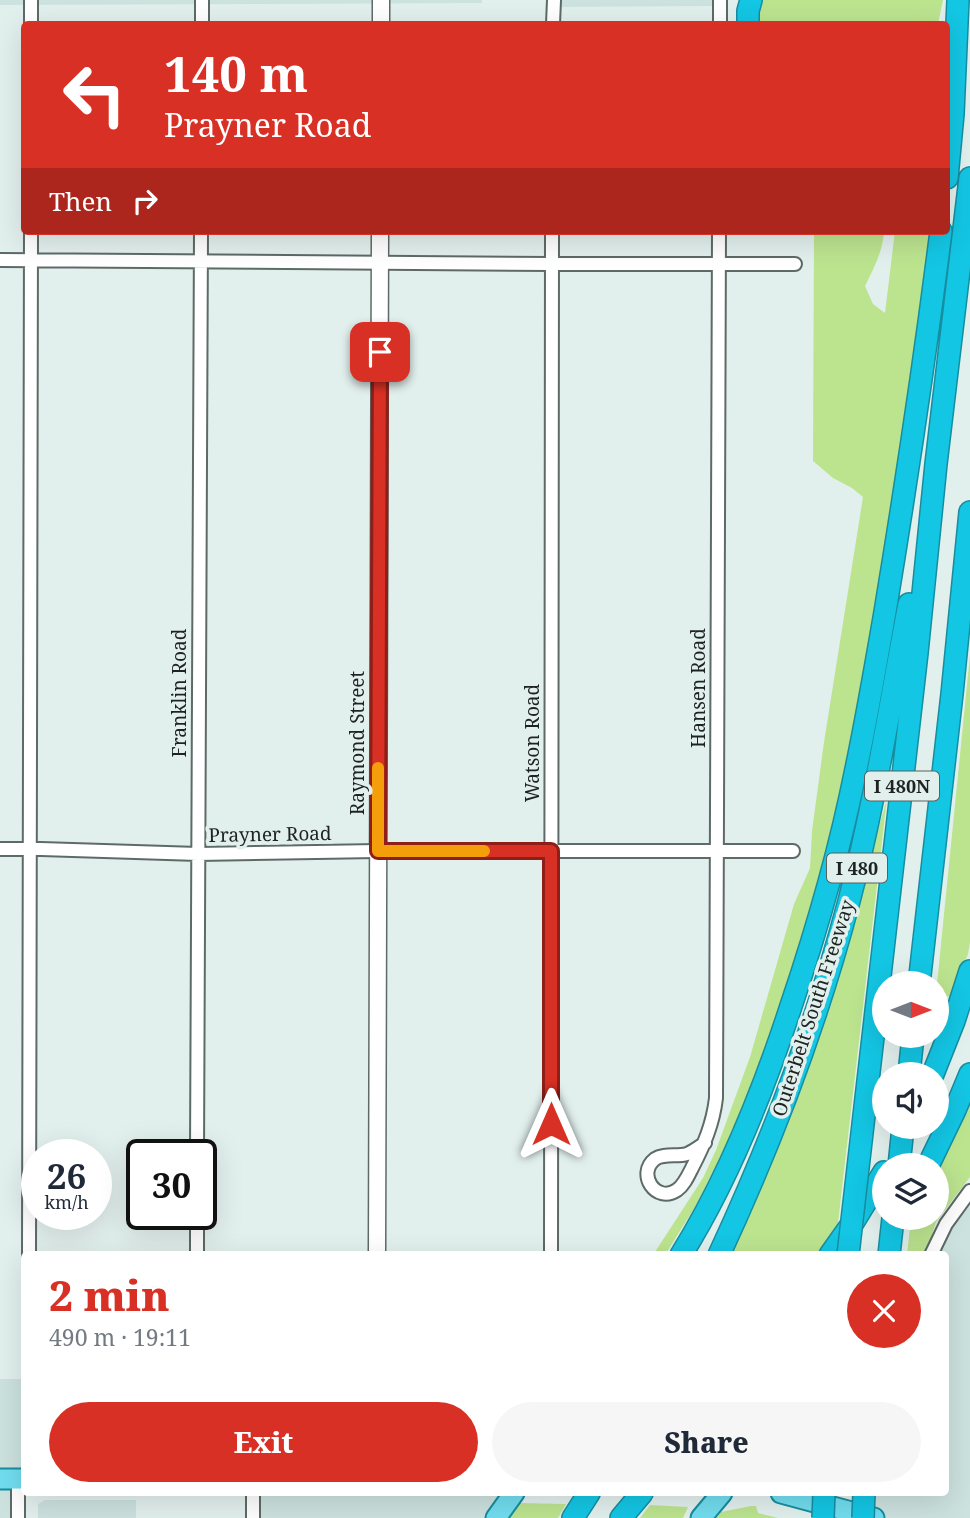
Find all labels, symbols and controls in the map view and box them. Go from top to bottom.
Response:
text: 140 m [164,40,308,106]
icon: left [49,49,140,140]
text: Prayner Road [164,103,372,146]
icon: right [126,182,164,220]
text: Then [49,183,112,219]
pin [350,322,410,382]
icon: arrive [361,333,399,371]
street label: Franklin Road [166,628,192,757]
street label: Hansen Road [685,628,711,748]
street label: Raymond Street [344,671,370,815]
street label: Watson Road [519,683,545,802]
road number: I 480N [865,772,939,800]
street label: Prayner Road [208,820,332,848]
road number: I 480 [827,854,887,882]
street label: Outerbelt South Freeway [766,896,860,1120]
north arrow [872,971,948,1048]
map controls [872,971,949,1230]
button: sound [872,1062,949,1139]
position arrow [514,1087,588,1161]
speed limit sign: 30 [126,1139,217,1230]
text: 26 [47,1152,86,1199]
button: layers [872,1153,949,1230]
text: km/h [44,1190,89,1214]
text: 2 min [49,1266,170,1323]
button: close [847,1274,921,1348]
text: 490 m · 19:11 [49,1321,191,1353]
button: Exit [49,1402,478,1482]
button: Share [492,1402,921,1482]

